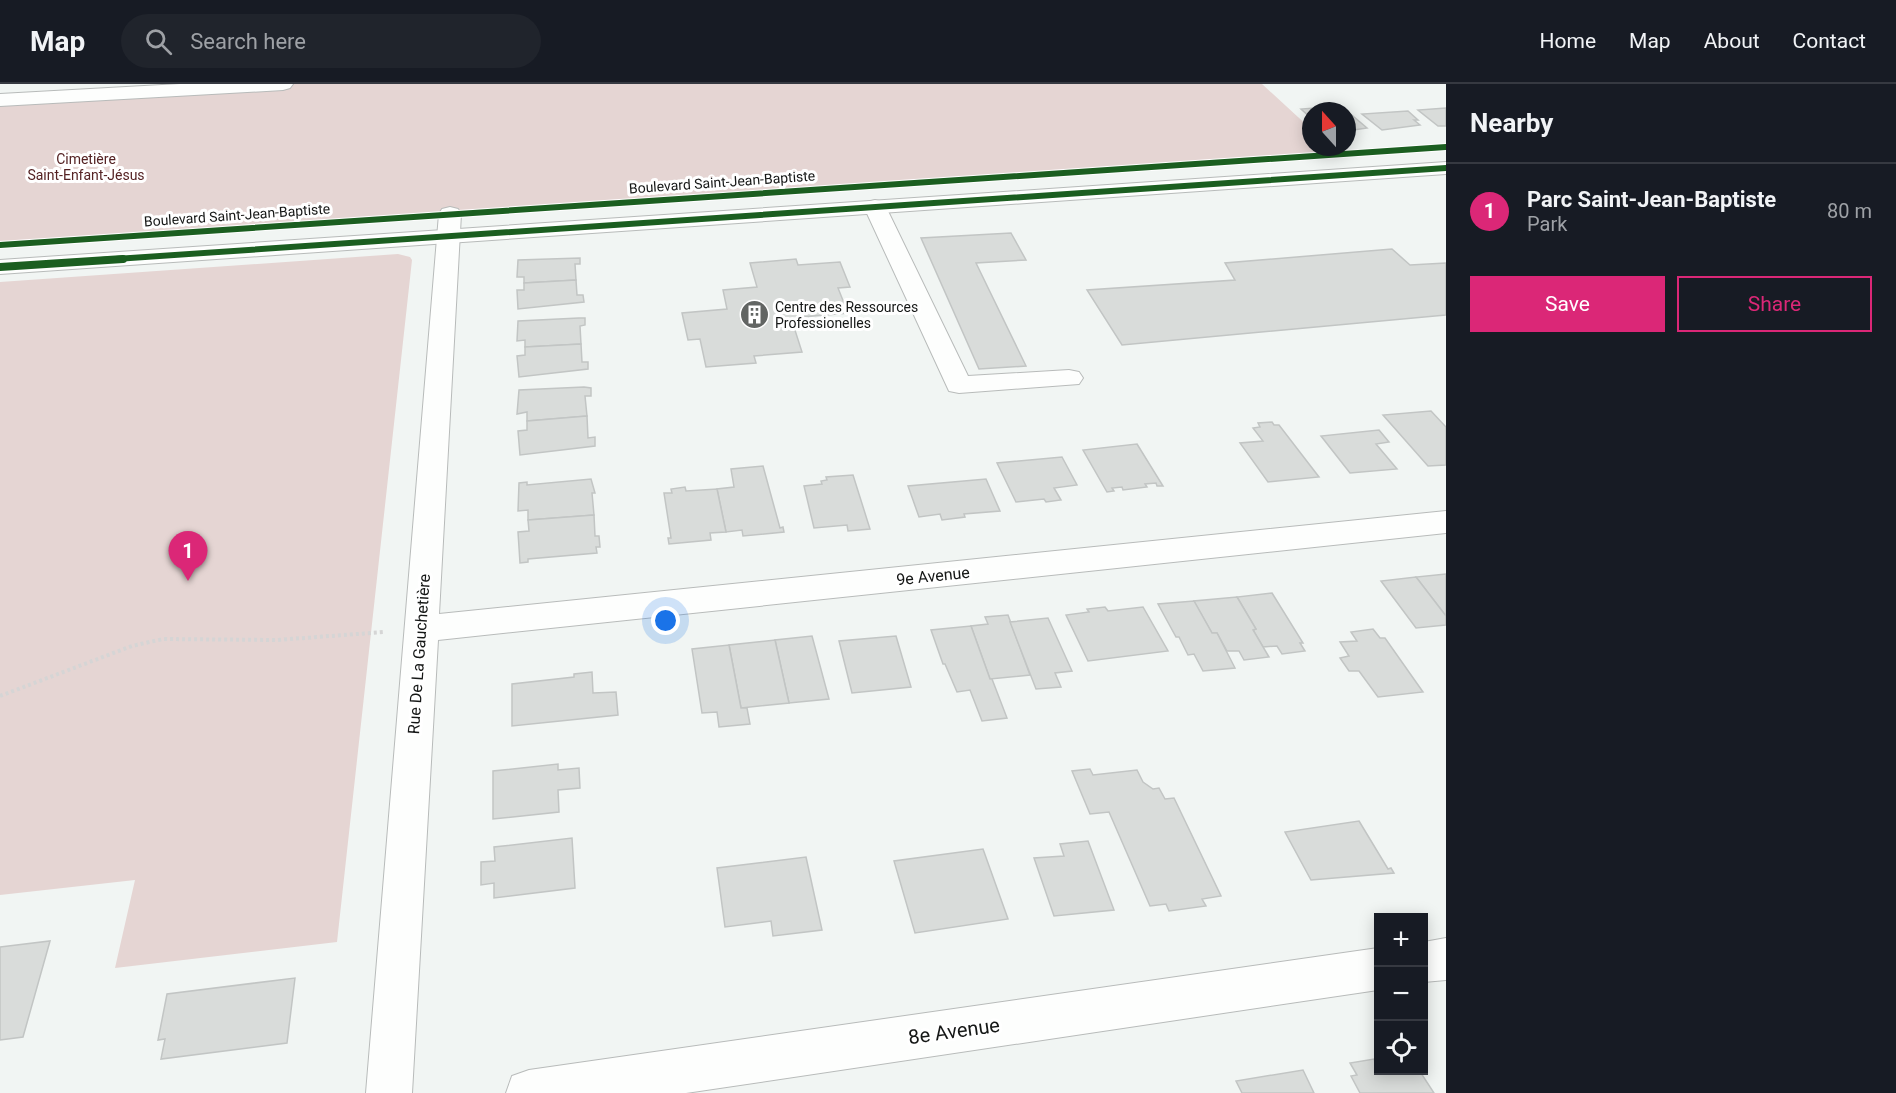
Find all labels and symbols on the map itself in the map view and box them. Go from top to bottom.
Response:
north arrow [1302,102,1356,156]
park label: Cimetière Saint-Enfant-Jésus [27,151,145,183]
street label: Boulevard Saint-Jean-Baptiste [628,168,816,196]
street label: Boulevard Saint-Jean-Baptiste [143,201,331,229]
building icon: Centre des Ressources Professionelles [738,299,770,331]
place label: Centre des Ressources Professionelles [775,299,918,331]
pin: 1 [168,532,207,581]
street label: 9e Avenue [895,563,971,589]
street label: Rue De La Gauchetière [404,573,434,735]
your location [651,606,680,635]
street label: 8e Avenue [907,1013,1001,1049]

